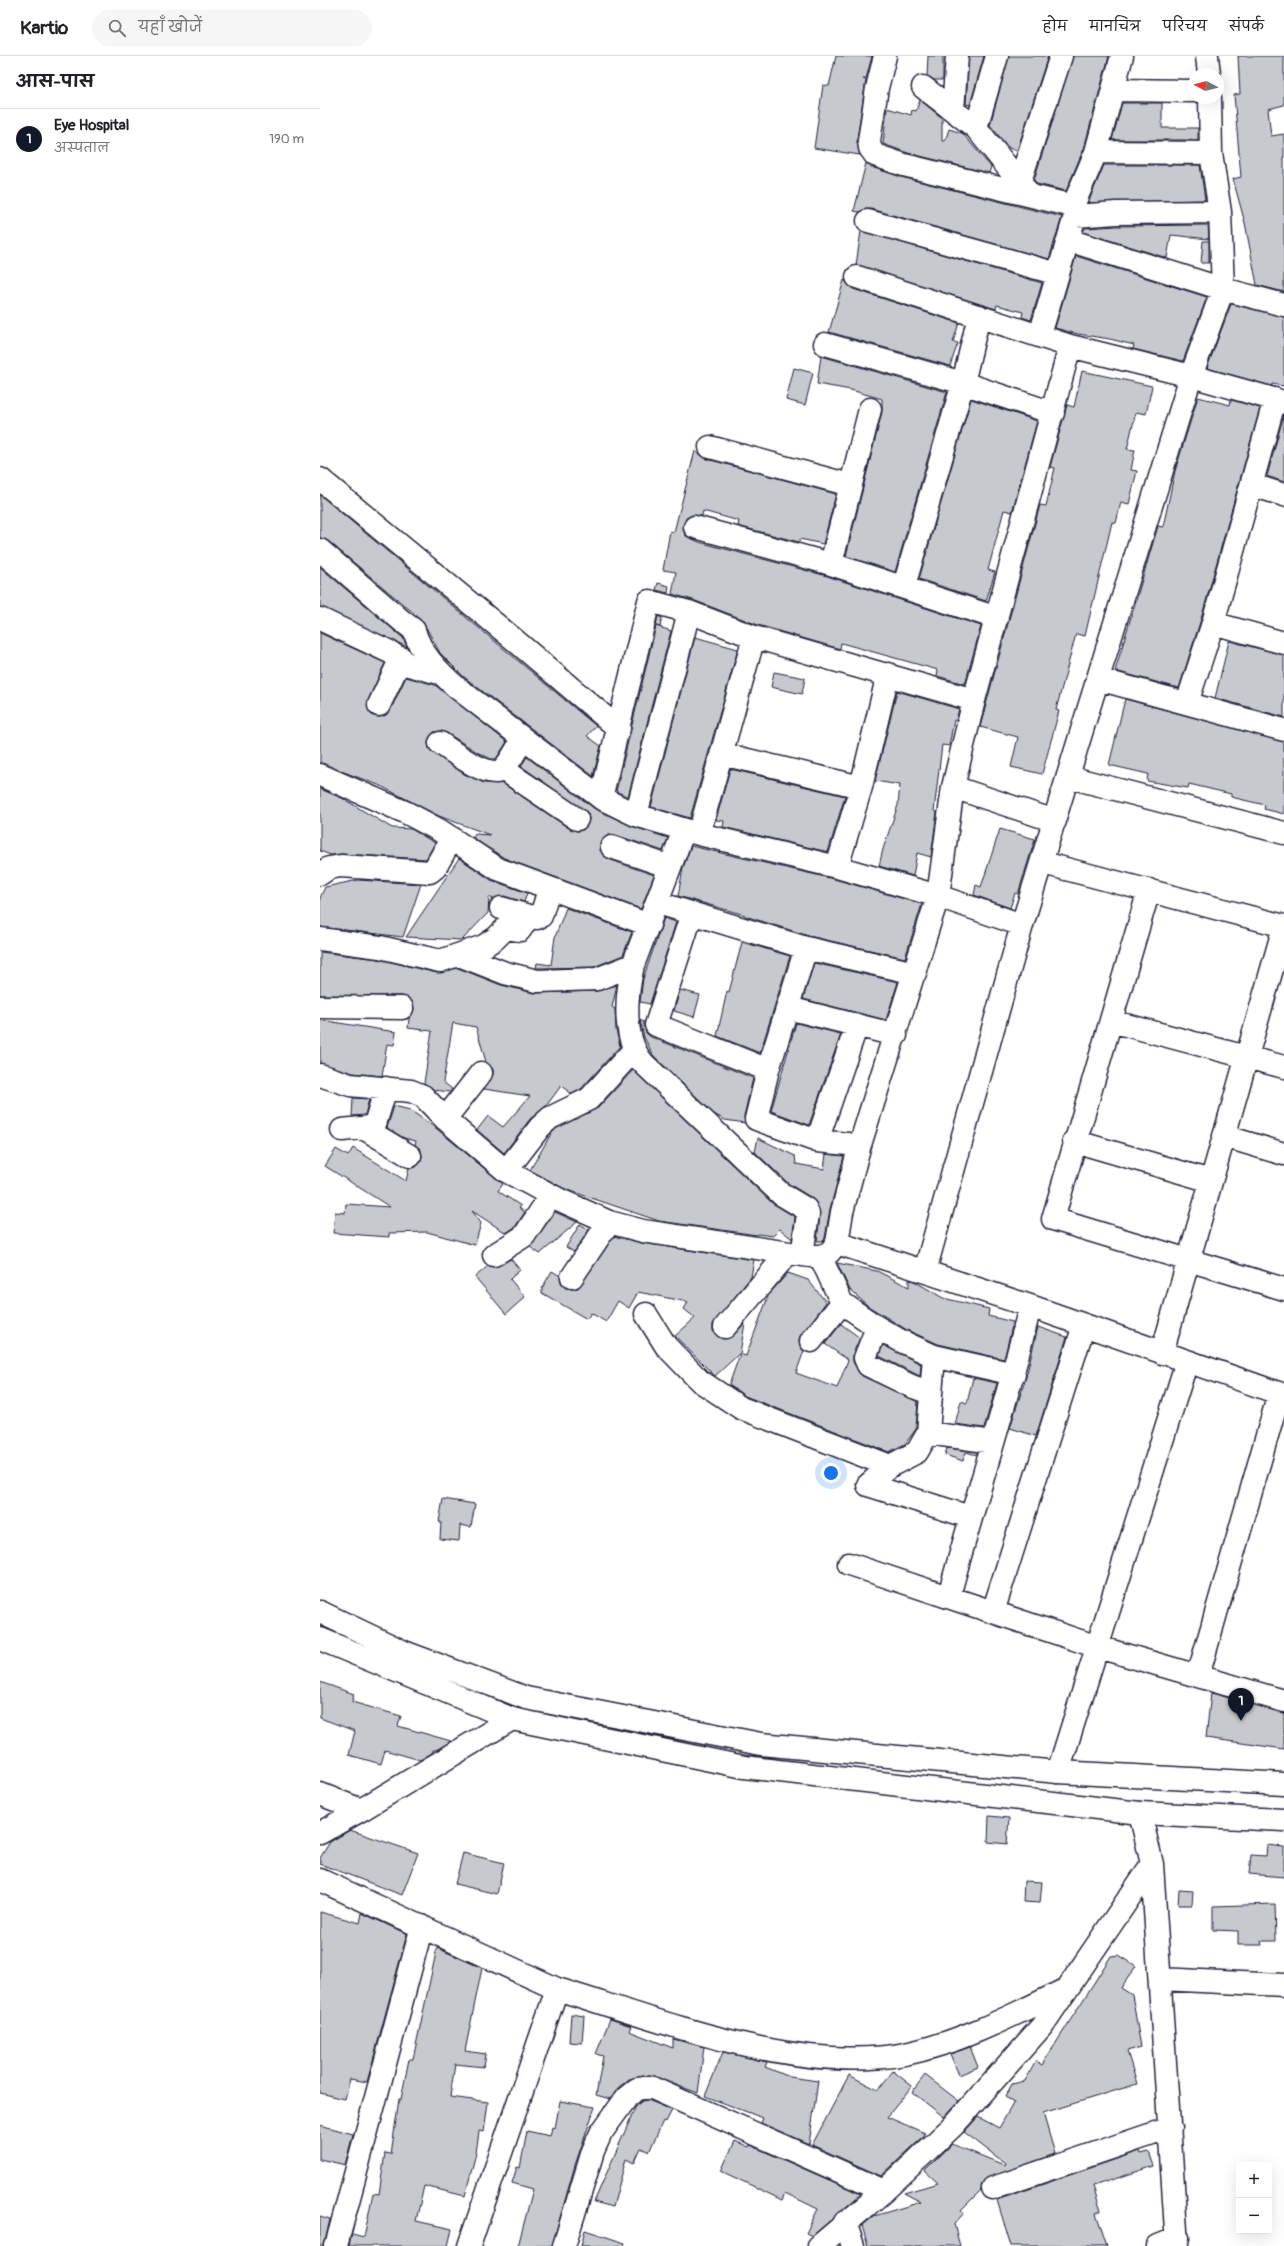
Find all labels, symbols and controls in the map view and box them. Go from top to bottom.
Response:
search box [92,10,372,46]
text: Kartio [20,16,68,40]
icon: search [106,17,128,39]
text: यहाँ खोजें [138,18,202,37]
text: होम [1043,18,1067,35]
text: मानचित्र [1089,18,1141,35]
text: परिचय [1163,18,1207,35]
text: संपर्क [1229,18,1264,35]
north arrow [1188,68,1224,104]
text: आस-पास [16,71,94,92]
text: Eye Hospital [54,116,129,135]
text: 1 [26,131,32,147]
text: 190 m [269,131,304,147]
text: अस्पताल [54,140,109,156]
your location [821,1463,841,1483]
pin: 1 [1228,1688,1254,1721]
map controls [1236,2162,1272,2234]
button: + [1236,2162,1272,2198]
button: − [1236,2198,1272,2234]

